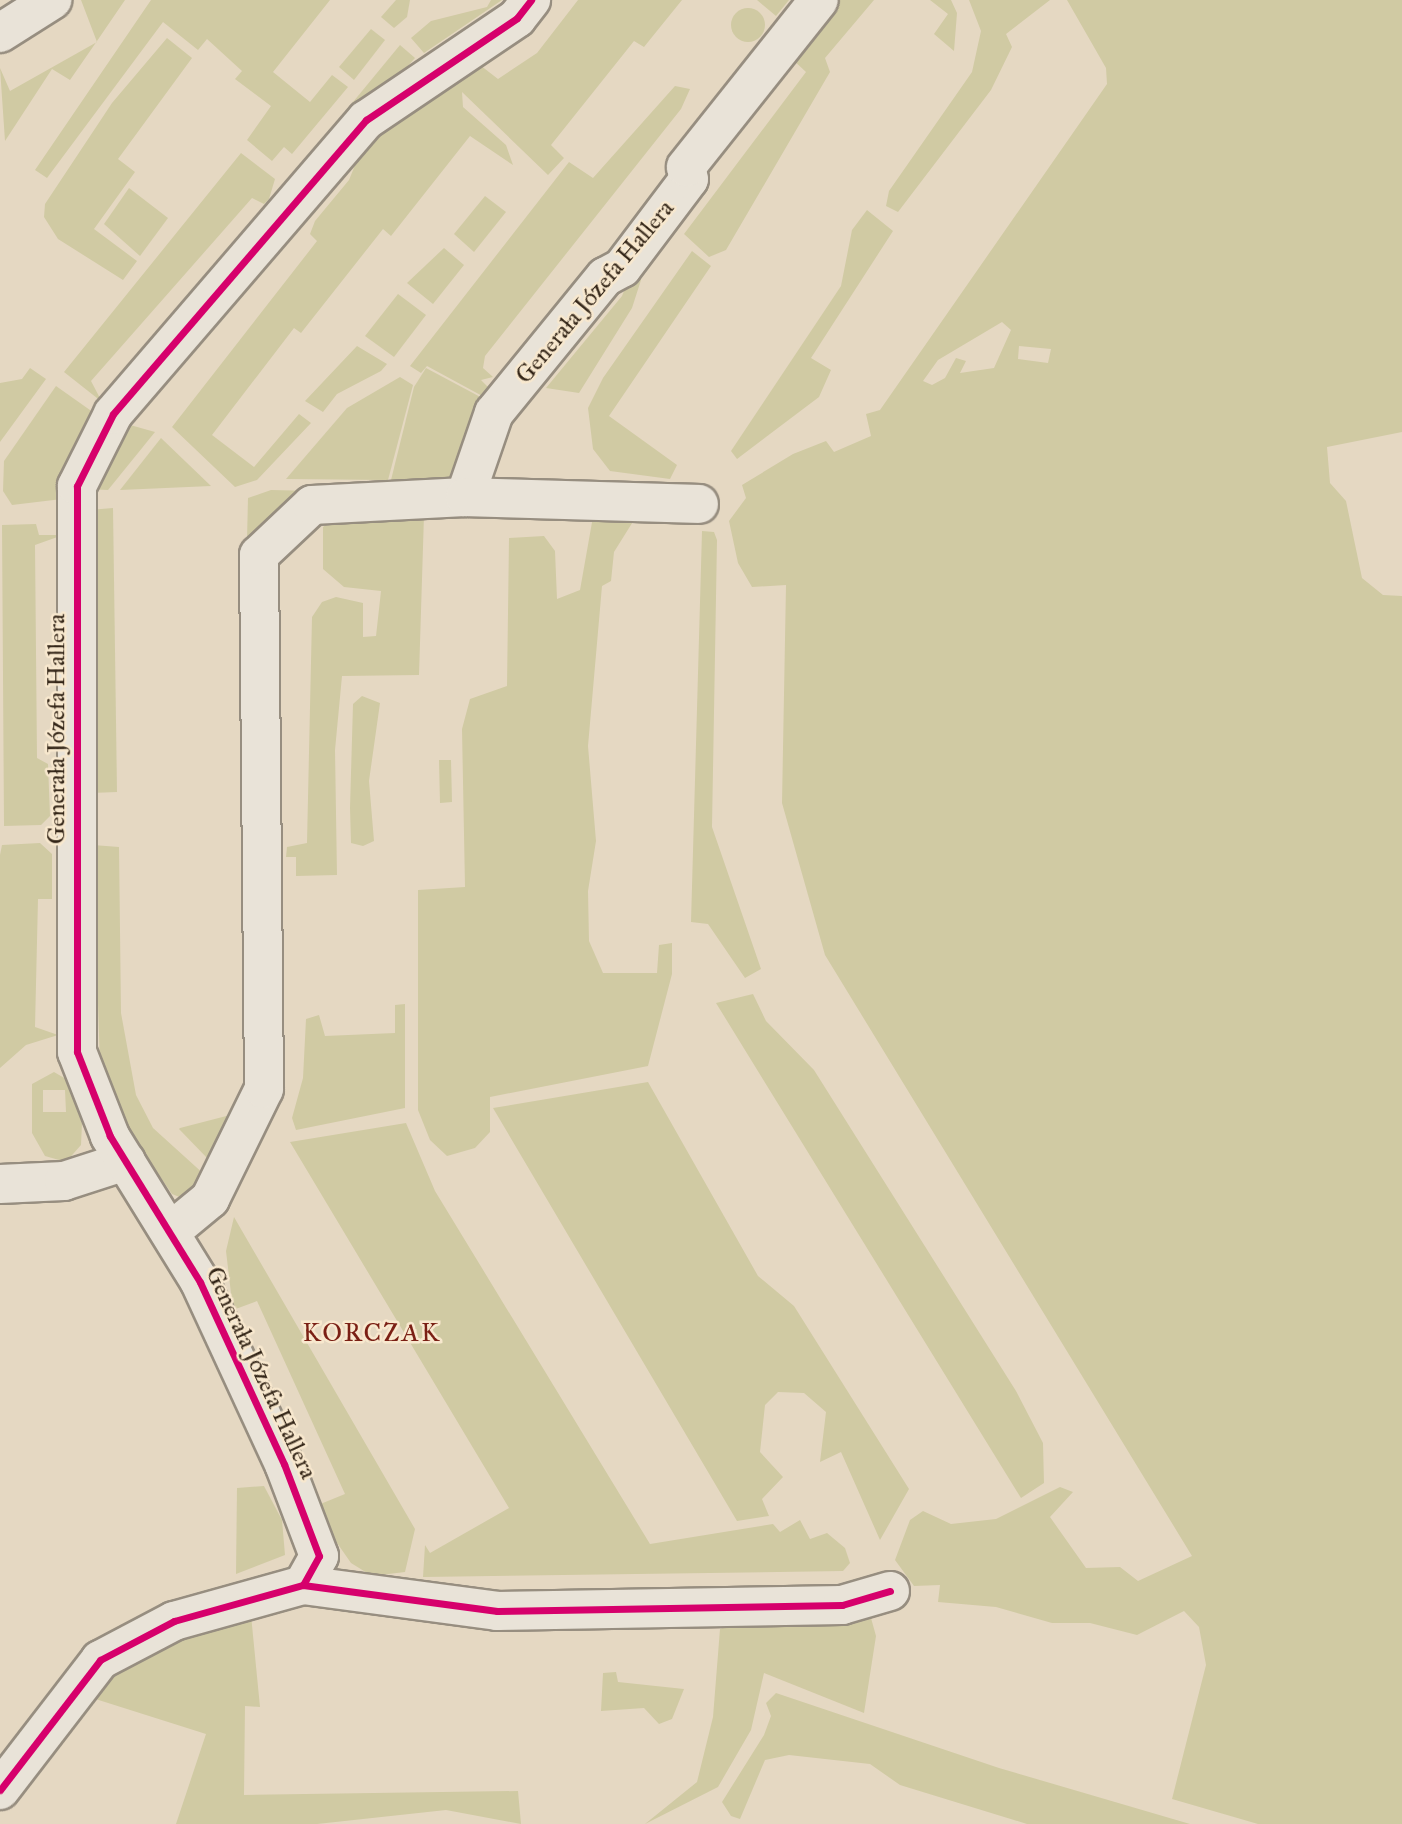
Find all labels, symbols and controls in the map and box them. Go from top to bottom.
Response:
street label: Generała Józefa Hallera [510,195,680,389]
street label: Generała Józefa Hallera [43,614,71,844]
street label: Generała Józefa Hallera [199,1263,323,1483]
district label: KORCZAK [303,1317,441,1349]

